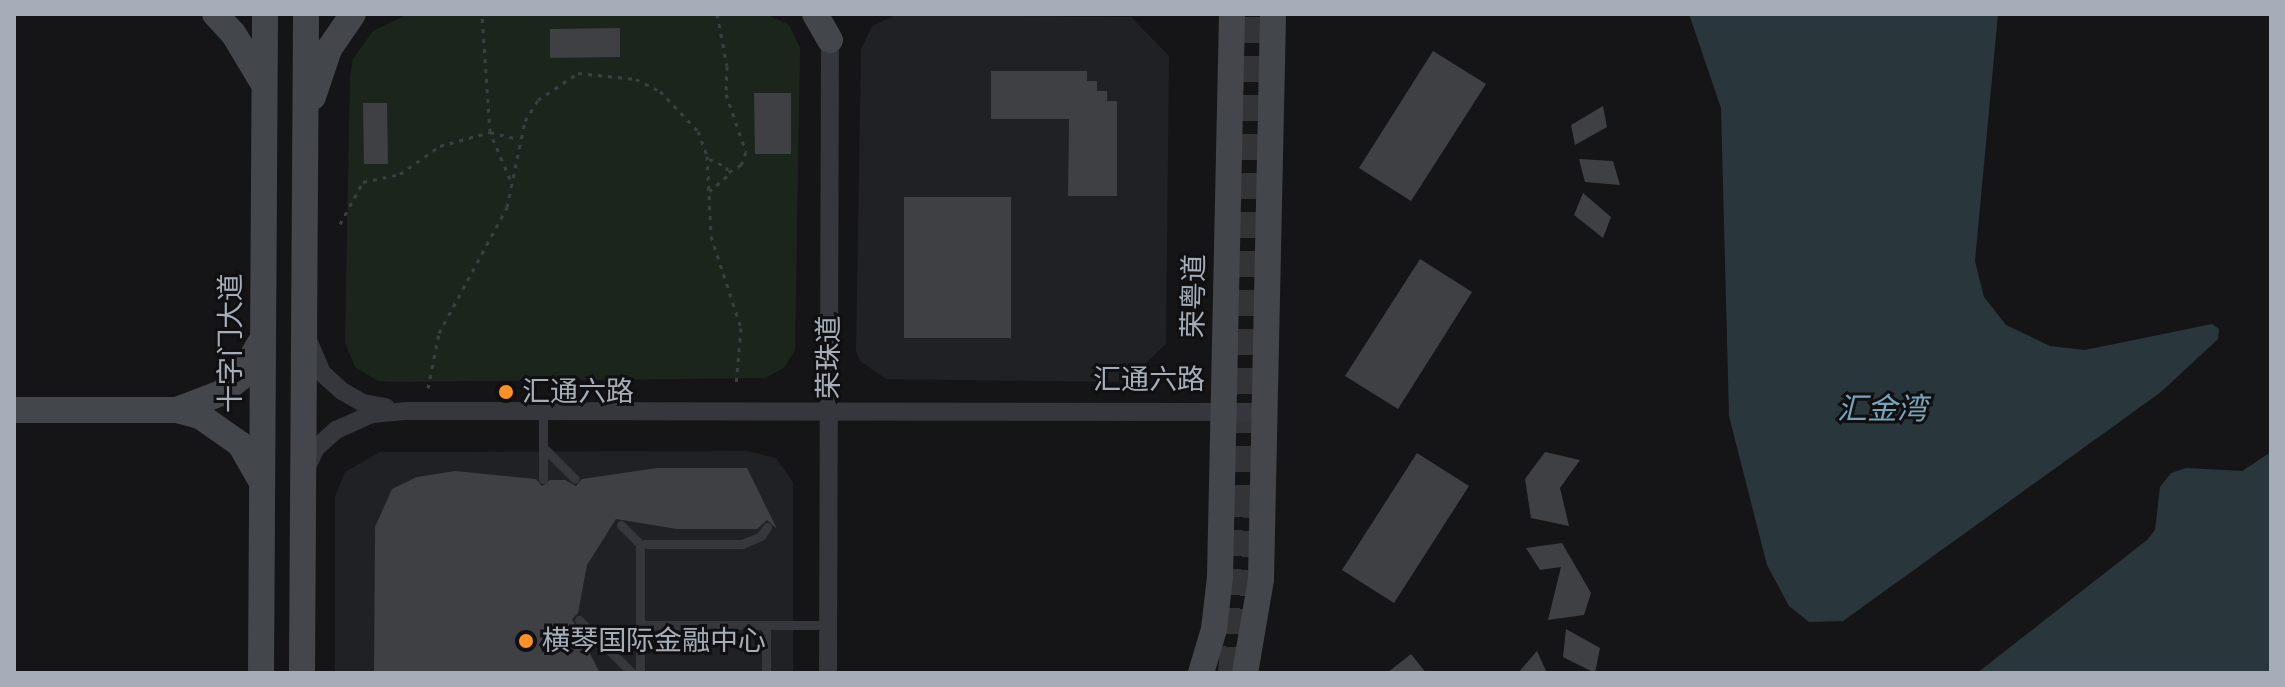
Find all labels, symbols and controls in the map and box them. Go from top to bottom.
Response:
street label: 荣粤道 [1176,254,1212,338]
street label: 十字门大道 [214,273,248,413]
street label: 荣珠道 [812,315,846,399]
street label: 汇通六路 [1093,363,1205,397]
place label: 汇通六路 [522,375,634,409]
marker: 汇通六路 [497,383,515,401]
water label: 汇金湾 [1837,391,1927,427]
place label: 横琴国际金融中心 [542,624,766,658]
marker: 横琴国际金融中心 [517,632,535,650]

